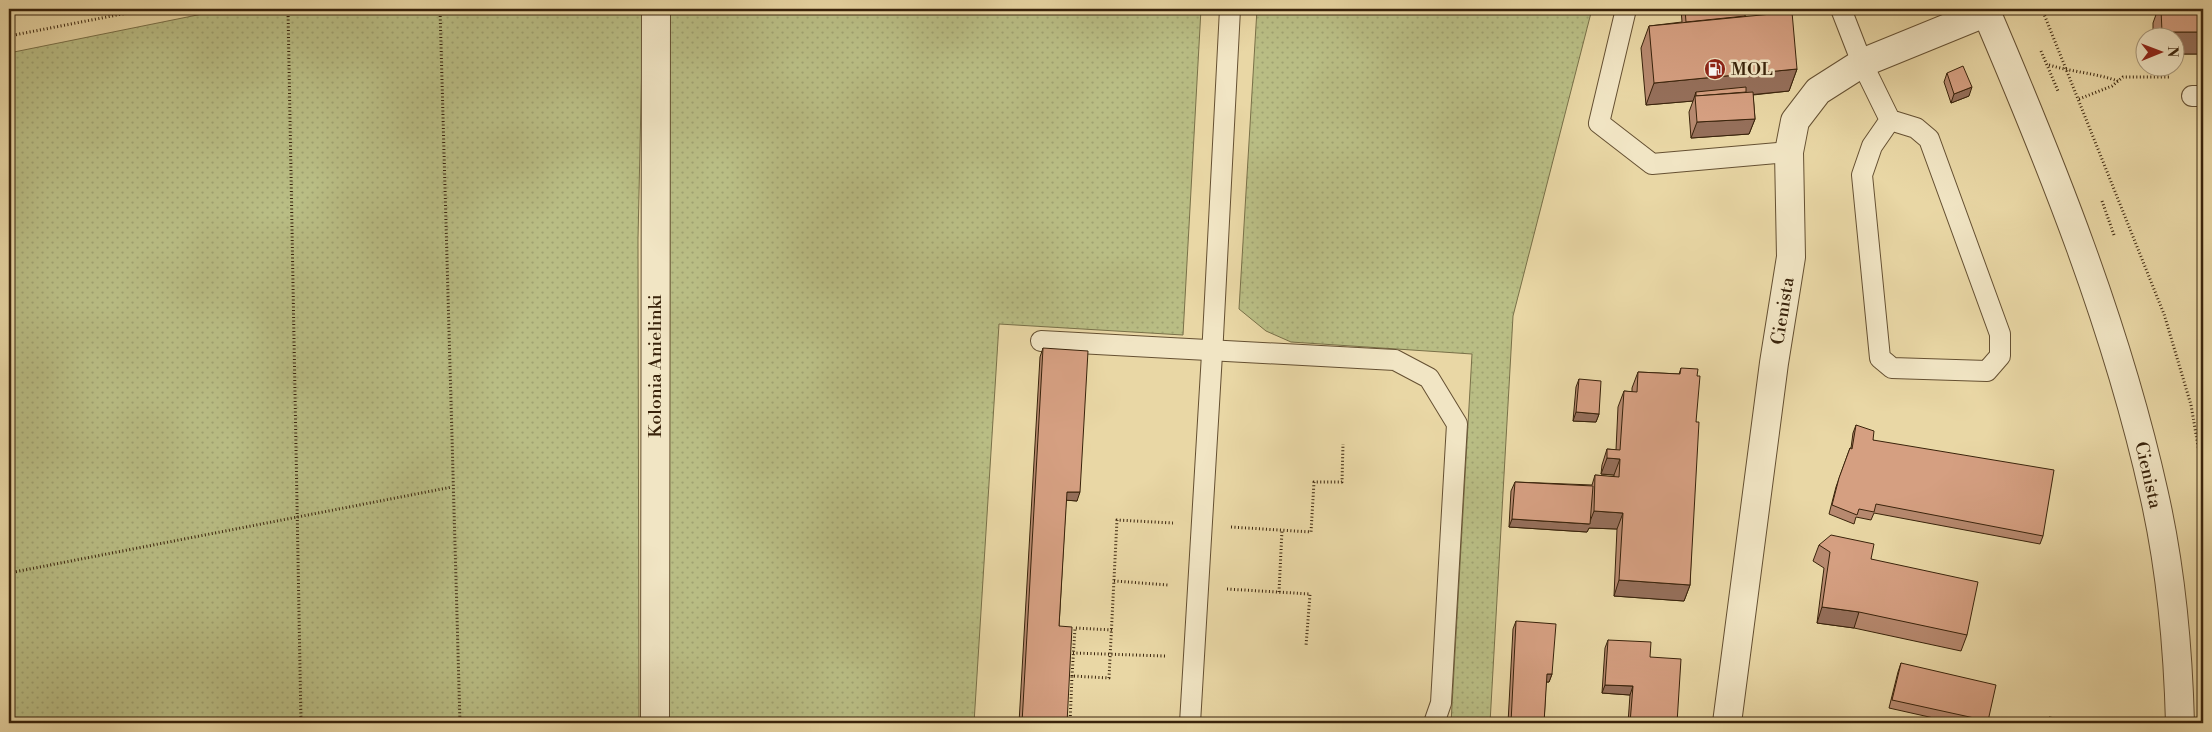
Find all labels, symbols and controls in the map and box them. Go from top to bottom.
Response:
north arrow [2134,28,2184,78]
text: N [2163,46,2181,57]
fuel station icon: MOL [1703,57,1727,81]
place label: MOL [1731,58,1773,81]
street label: Cienista [1766,275,1800,346]
street label: Kolonia Anielinki [644,294,667,438]
street label: Cienista [2129,439,2167,512]

